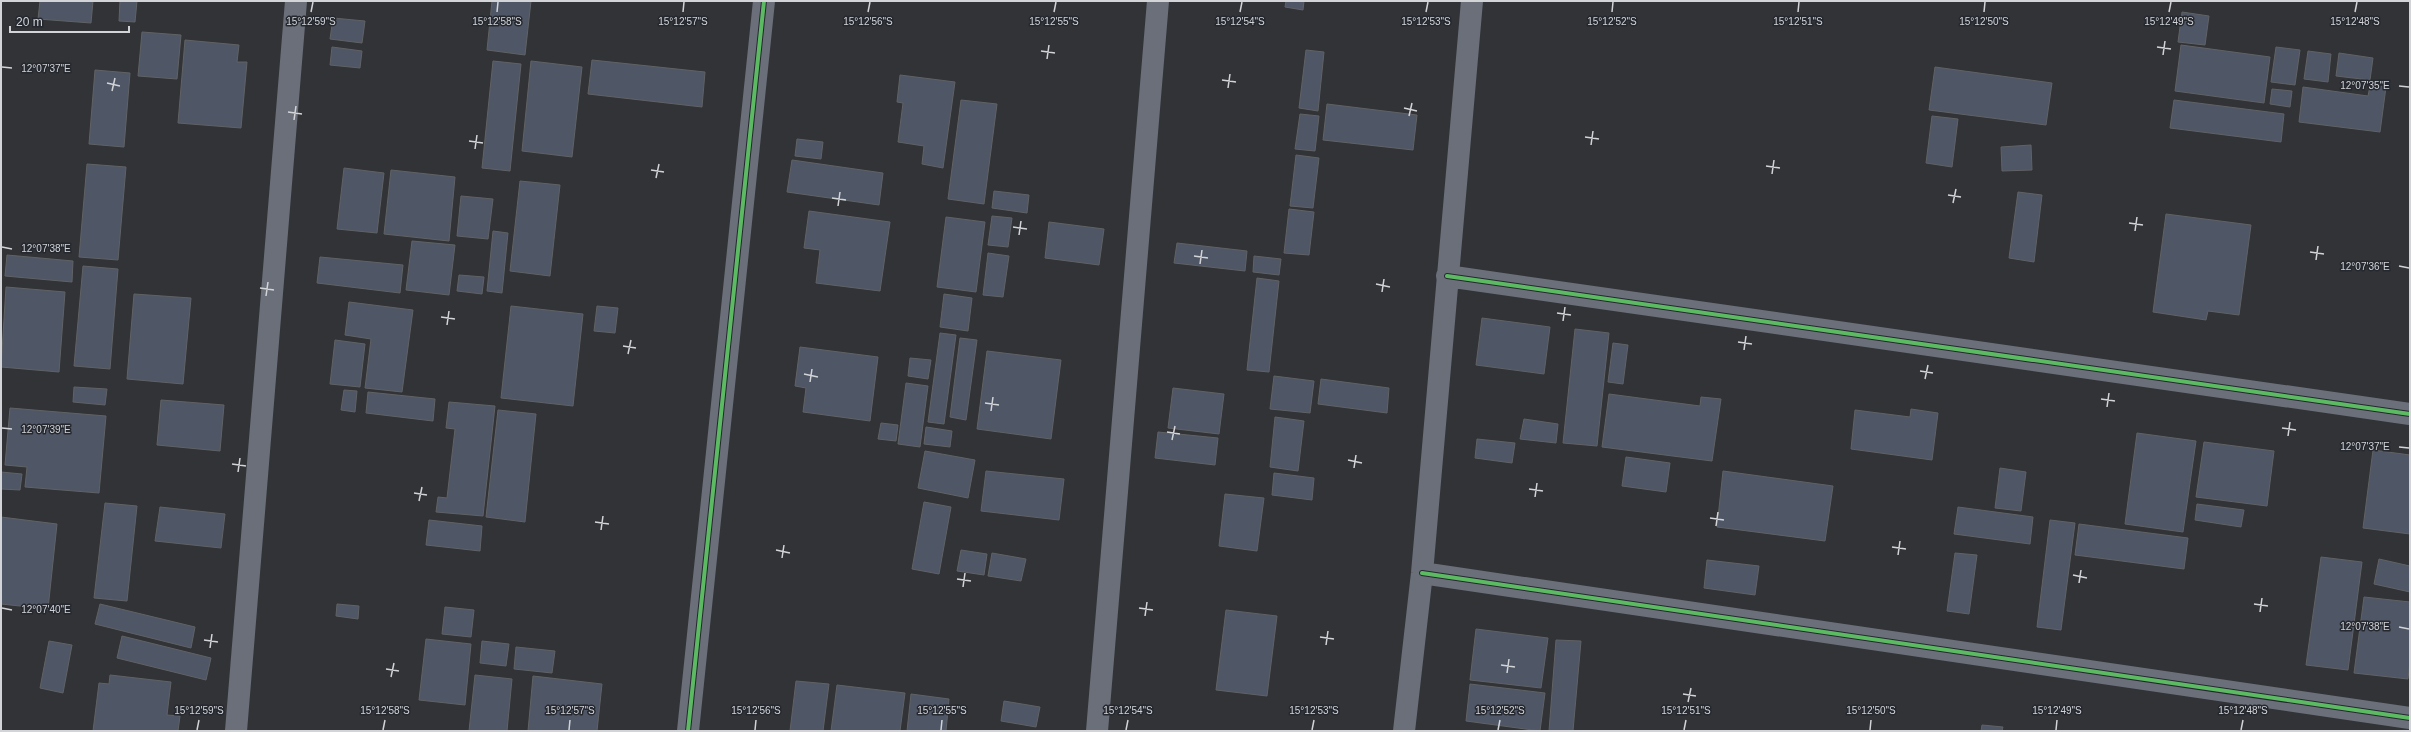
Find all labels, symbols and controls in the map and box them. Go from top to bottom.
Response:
scale bar [10,8,129,34]
text: 20 m [16,15,43,29]
text: 15°12'59"S [286,16,336,27]
text: 15°12'58"S [472,16,522,27]
text: 15°12'57"S [658,16,708,27]
text: 15°12'56"S [843,16,893,27]
text: 15°12'55"S [1029,16,1079,27]
text: 15°12'54"S [1215,16,1265,27]
text: 15°12'53"S [1401,16,1451,27]
text: 15°12'52"S [1587,16,1637,27]
text: 15°12'51"S [1773,16,1823,27]
text: 15°12'50"S [1959,16,2009,27]
text: 15°12'49"S [2144,16,2194,27]
text: 15°12'48"S [2330,16,2380,27]
text: 12°07'37"E [21,63,71,74]
text: 12°07'35"E [2340,80,2390,91]
text: 12°07'38"E [21,243,71,254]
text: 12°07'36"E [2340,261,2390,272]
text: 12°07'39"E [21,424,71,435]
text: 12°07'37"E [2340,441,2390,452]
text: 12°07'40"E [21,604,71,615]
text: 12°07'38"E [2340,621,2390,632]
text: 15°12'59"S [174,705,224,716]
text: 15°12'58"S [360,705,410,716]
text: 15°12'57"S [545,705,595,716]
text: 15°12'56"S [731,705,781,716]
text: 15°12'55"S [917,705,967,716]
text: 15°12'54"S [1103,705,1153,716]
text: 15°12'53"S [1289,705,1339,716]
text: 15°12'52"S [1475,705,1525,716]
text: 15°12'51"S [1661,705,1711,716]
text: 15°12'50"S [1846,705,1896,716]
text: 15°12'49"S [2032,705,2082,716]
text: 15°12'48"S [2218,705,2268,716]

